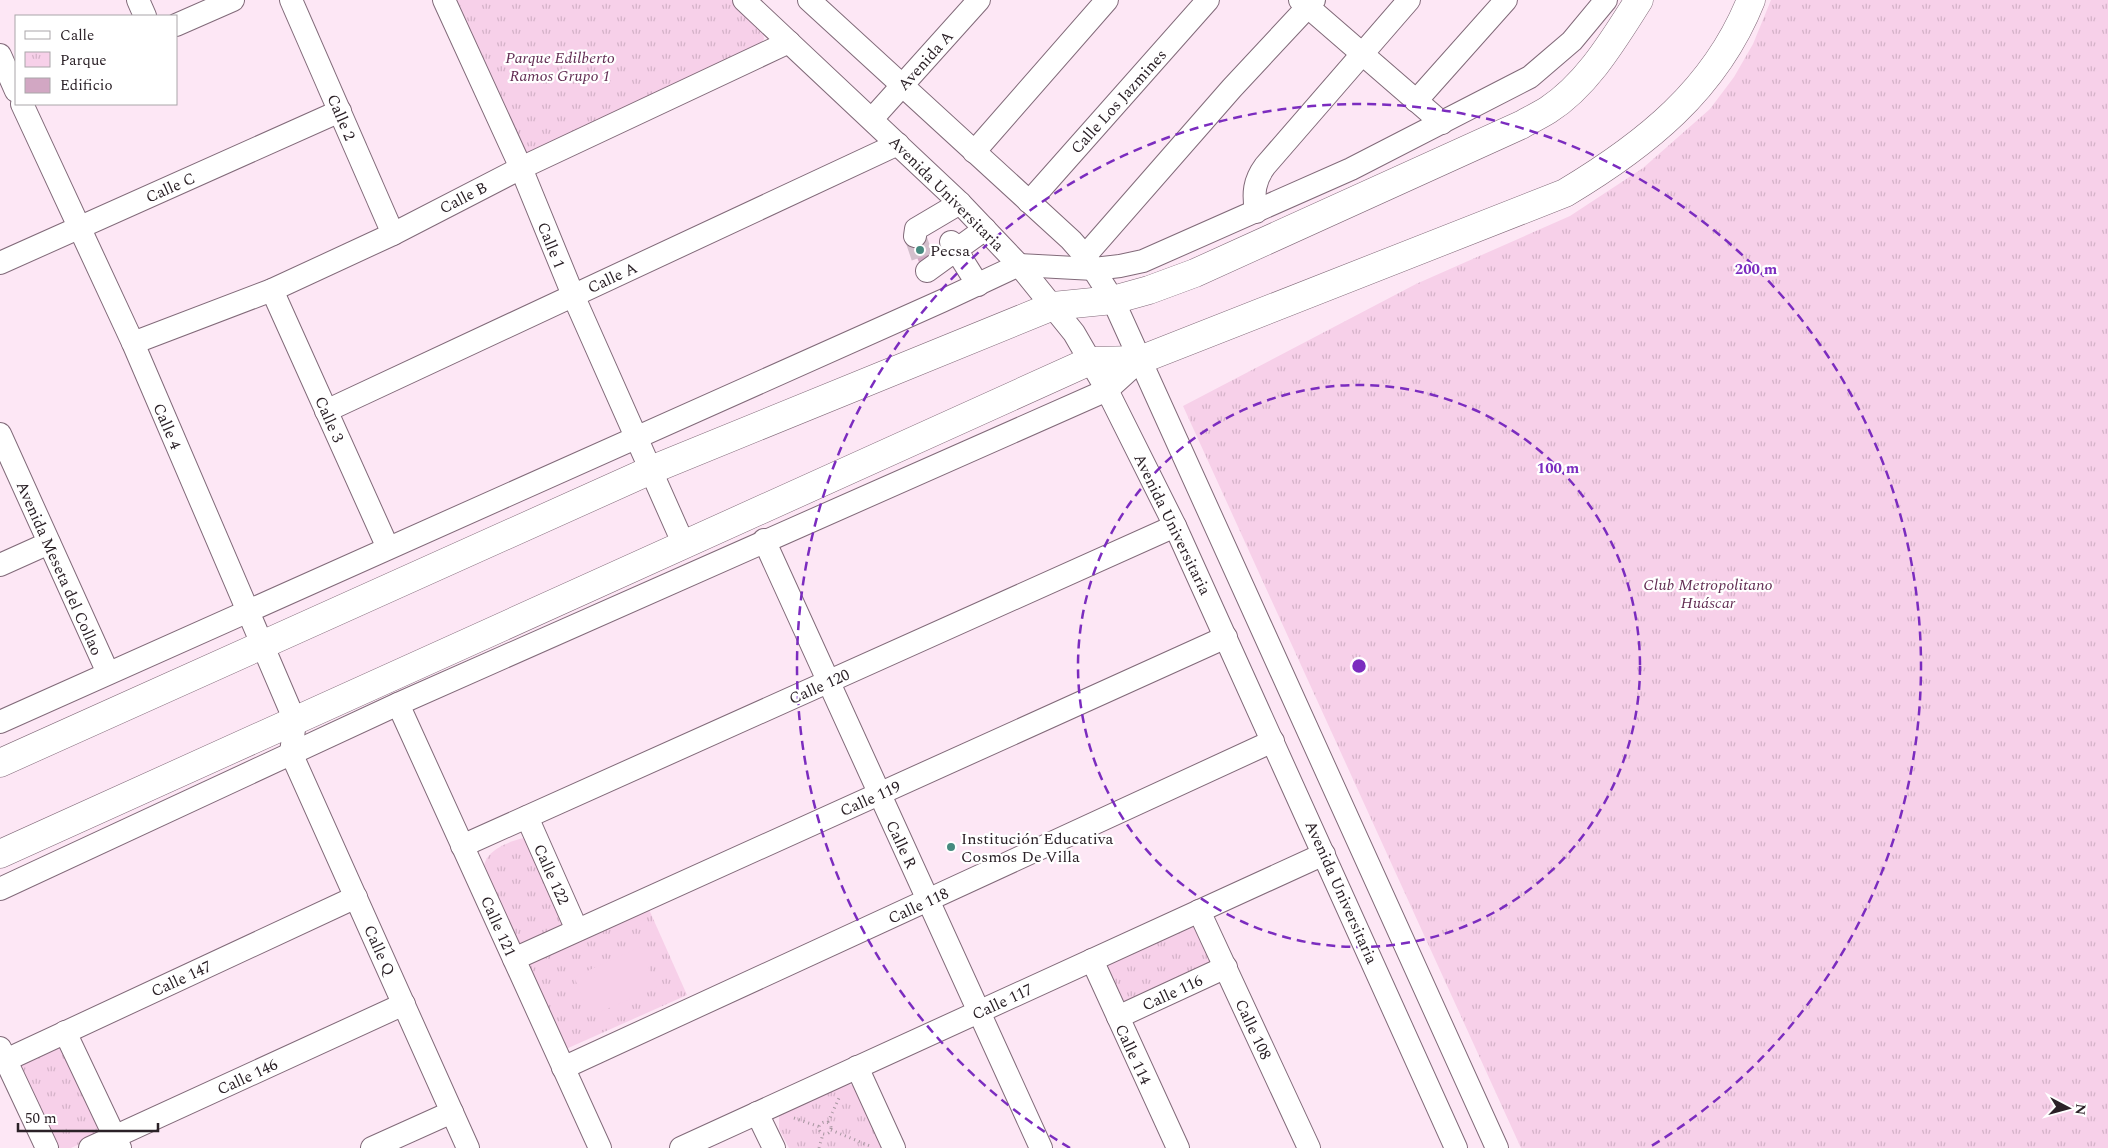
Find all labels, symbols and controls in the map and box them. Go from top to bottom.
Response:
legend [15,15,178,105]
text: Calle [60,24,94,47]
street label: Avenida A [892,25,959,96]
street label: Calle Los Jazmines [1065,44,1172,159]
park label: Parque Edilberto Ramos Grupo 1 [505,46,615,88]
text: Parque [60,49,107,72]
text: Edificio [60,74,113,97]
street label: Calle 2 [321,90,362,144]
street label: Avenida Universitaria [883,130,1010,257]
street label: Calle C [142,166,199,209]
street label: Calle B [435,176,492,220]
street label: Calle 1 [531,218,571,272]
place label: Pecsa [930,239,970,263]
marker: Pecsa [914,244,926,256]
street label: Calle A [584,256,641,300]
text: 200 m [1735,258,1778,281]
street label: Calle 3 [308,392,350,446]
street label: Calle 4 [147,399,188,453]
street label: Avenida Universitaria [1127,450,1217,600]
text: 100 m [1537,457,1580,480]
street label: Avenida Meseta del Collao [10,477,108,659]
park label: Club Metropolitano Huáscar [1643,573,1773,615]
centre of rings [1350,657,1368,675]
street label: Calle 120 [785,663,854,711]
street label: Calle 119 [836,775,905,823]
street label: Calle R [879,816,923,873]
street label: Avenida Universitaria [1299,817,1384,968]
place label: Institución Educativa Cosmos De Villa [961,827,1113,869]
street label: Calle 122 [527,840,575,909]
marker: Institución Educativa Cosmos De Villa [945,841,957,853]
street label: Calle 118 [884,881,953,930]
street label: Calle 121 [474,892,522,961]
street label: Calle Q [357,921,401,980]
street label: Calle 147 [147,954,216,1003]
street label: Calle 116 [1138,968,1207,1017]
street label: Calle 117 [968,977,1037,1026]
street label: Calle 108 [1229,995,1278,1064]
street label: Calle 114 [1109,1020,1158,1089]
street label: Calle 146 [213,1052,282,1101]
north arrow [2043,1083,2093,1133]
scale bar [18,1100,158,1132]
text: N [2069,1103,2091,1116]
text: 50 m [25,1107,57,1130]

